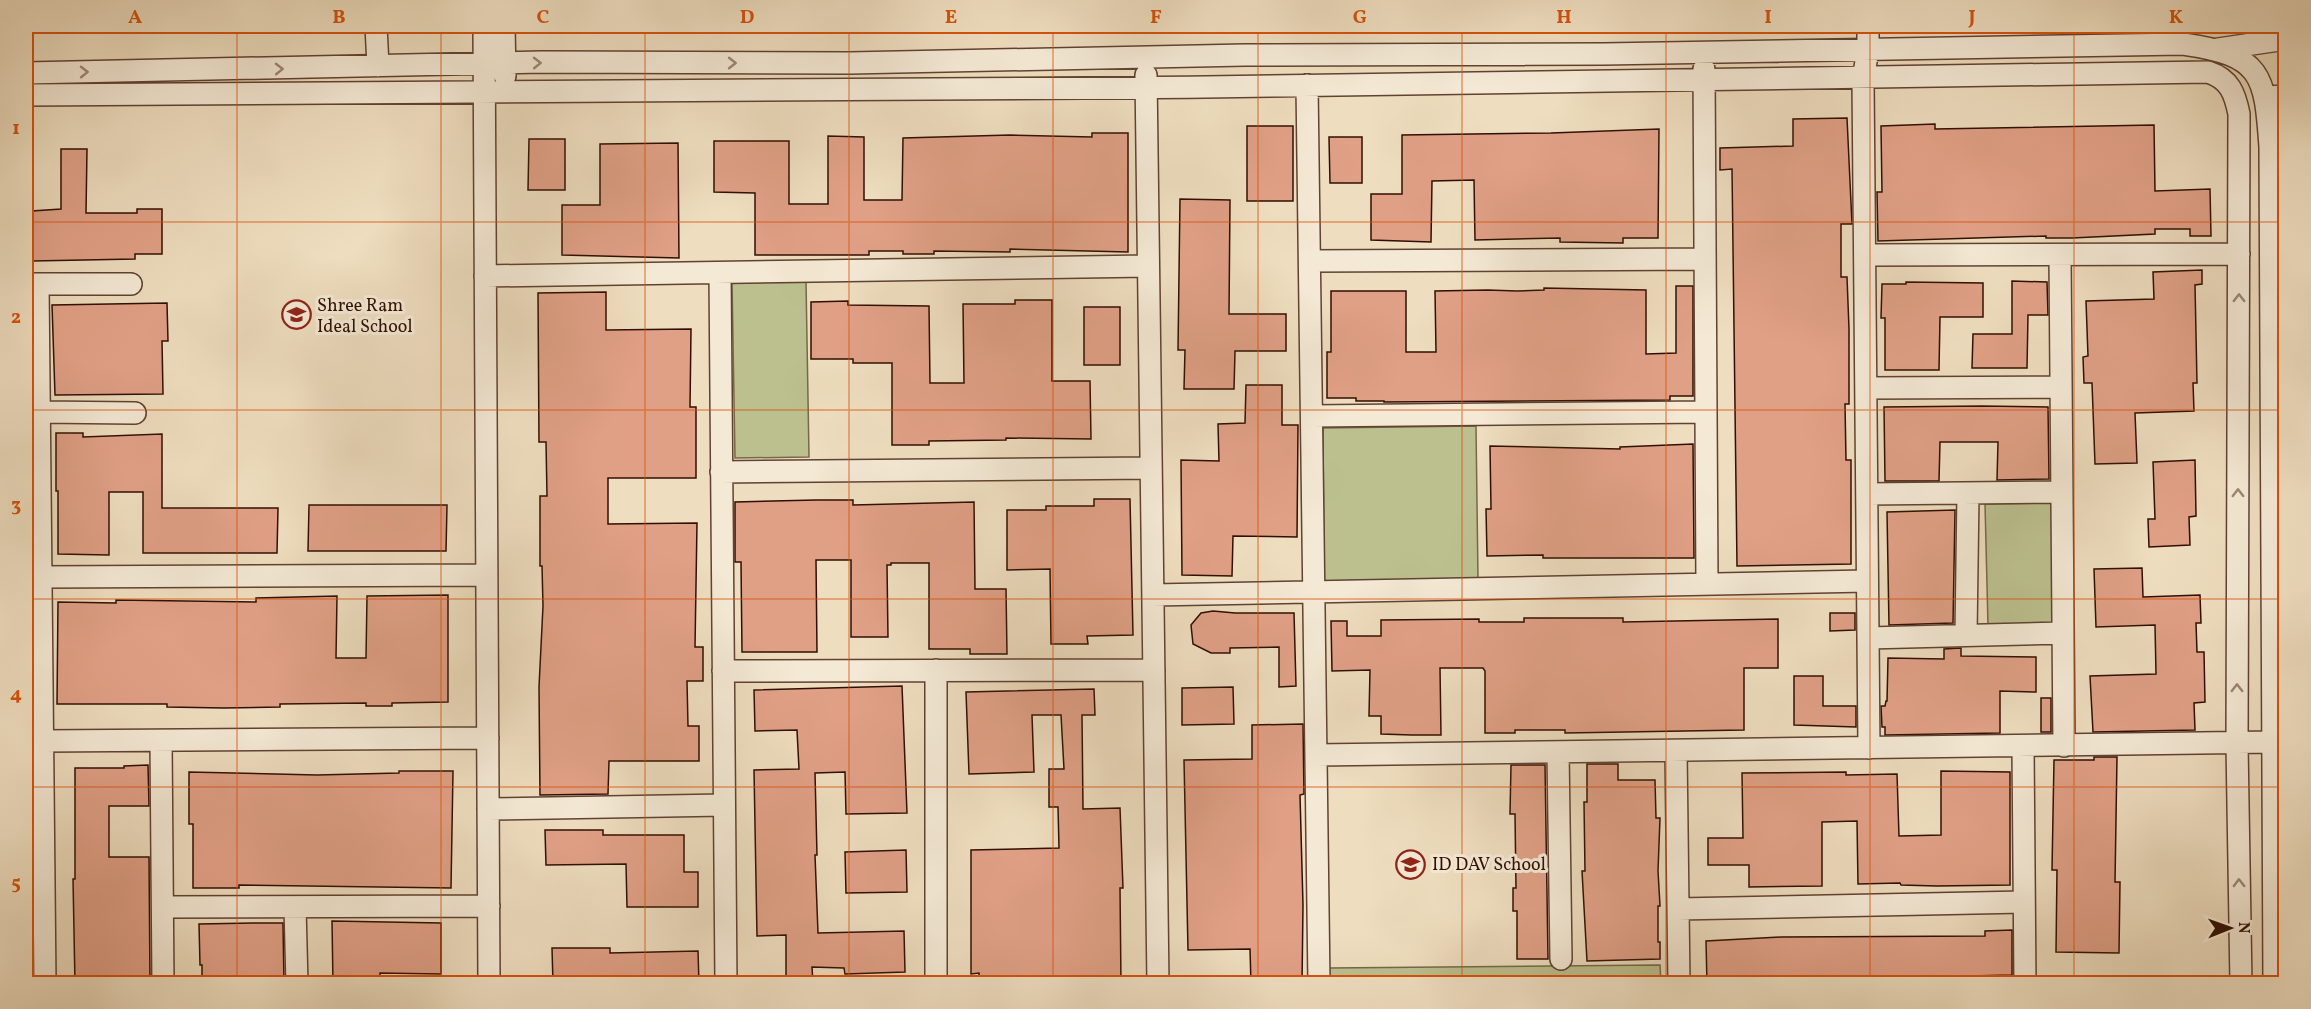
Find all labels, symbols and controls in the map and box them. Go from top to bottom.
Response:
text: A [128,4,142,32]
text: B [332,4,346,32]
text: C [537,4,550,32]
text: D [740,4,754,32]
text: E [945,4,957,32]
text: F [1150,4,1162,32]
text: G [1353,4,1367,32]
text: H [1556,4,1572,32]
text: I [1764,4,1772,32]
text: J [1967,4,1976,32]
text: K [2169,4,2184,32]
one-way arrow [532,56,541,69]
one-way arrow [727,57,736,69]
one-way arrow [274,62,283,75]
one-way arrow [79,66,88,78]
text: 1 [12,115,20,143]
place label: Shree Ram Ideal School [317,294,413,340]
one-way arrow [2233,294,2245,303]
school or university icon: Shree Ram Ideal School [280,299,312,331]
text: 2 [11,304,21,332]
one-way arrow [2232,489,2244,498]
text: 3 [11,492,21,520]
text: 4 [10,681,22,709]
one-way arrow [2231,684,2243,693]
school or university icon: ID DAV School [1395,848,1427,880]
place label: ID DAV School [1432,853,1546,878]
text: 5 [11,870,21,898]
one-way arrow [2233,879,2245,888]
north arrow [2200,898,2260,958]
text: N [2232,922,2254,934]

